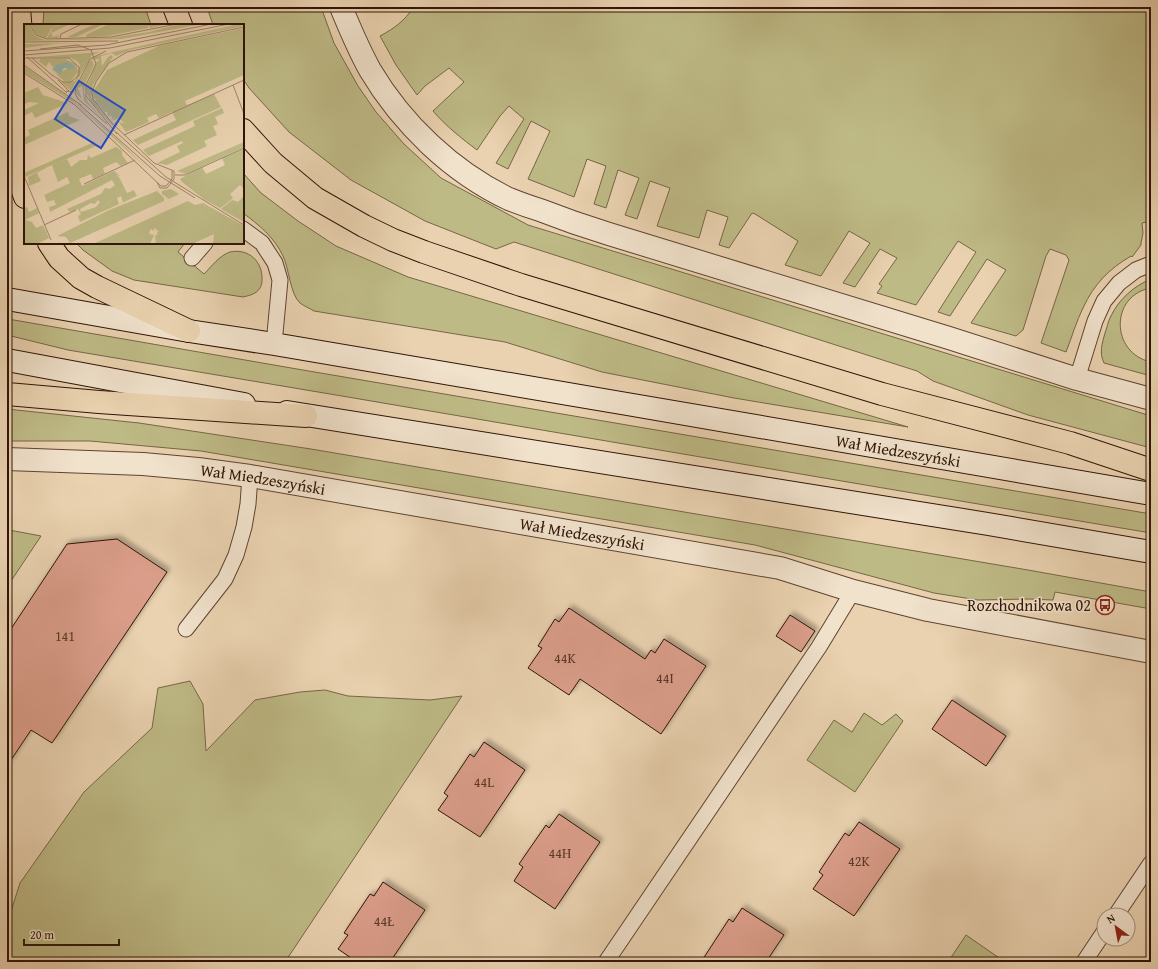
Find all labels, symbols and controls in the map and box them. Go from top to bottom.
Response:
inset map [24,24,244,244]
street label: Wał Miedzeszyński [834,428,963,473]
street label: Wał Miedzeszyński [199,457,328,501]
street label: Wał Miedzeszyński [518,511,647,556]
place label: Rozchodnikowa 02 [967,593,1091,617]
bus stop icon: Rozchodnikowa 02 [1094,594,1116,616]
house number: 141 [55,626,75,646]
house number: 44K [554,648,577,668]
house number: 44I [656,668,674,688]
house number: 44L [474,772,494,792]
house number: 44H [549,843,571,863]
house number: 42K [848,851,871,871]
north arrow [1096,907,1136,947]
text: N [1103,909,1119,927]
house number: 44Ł [374,911,394,931]
scale bar [24,921,119,947]
text: 20 m [30,926,54,943]

